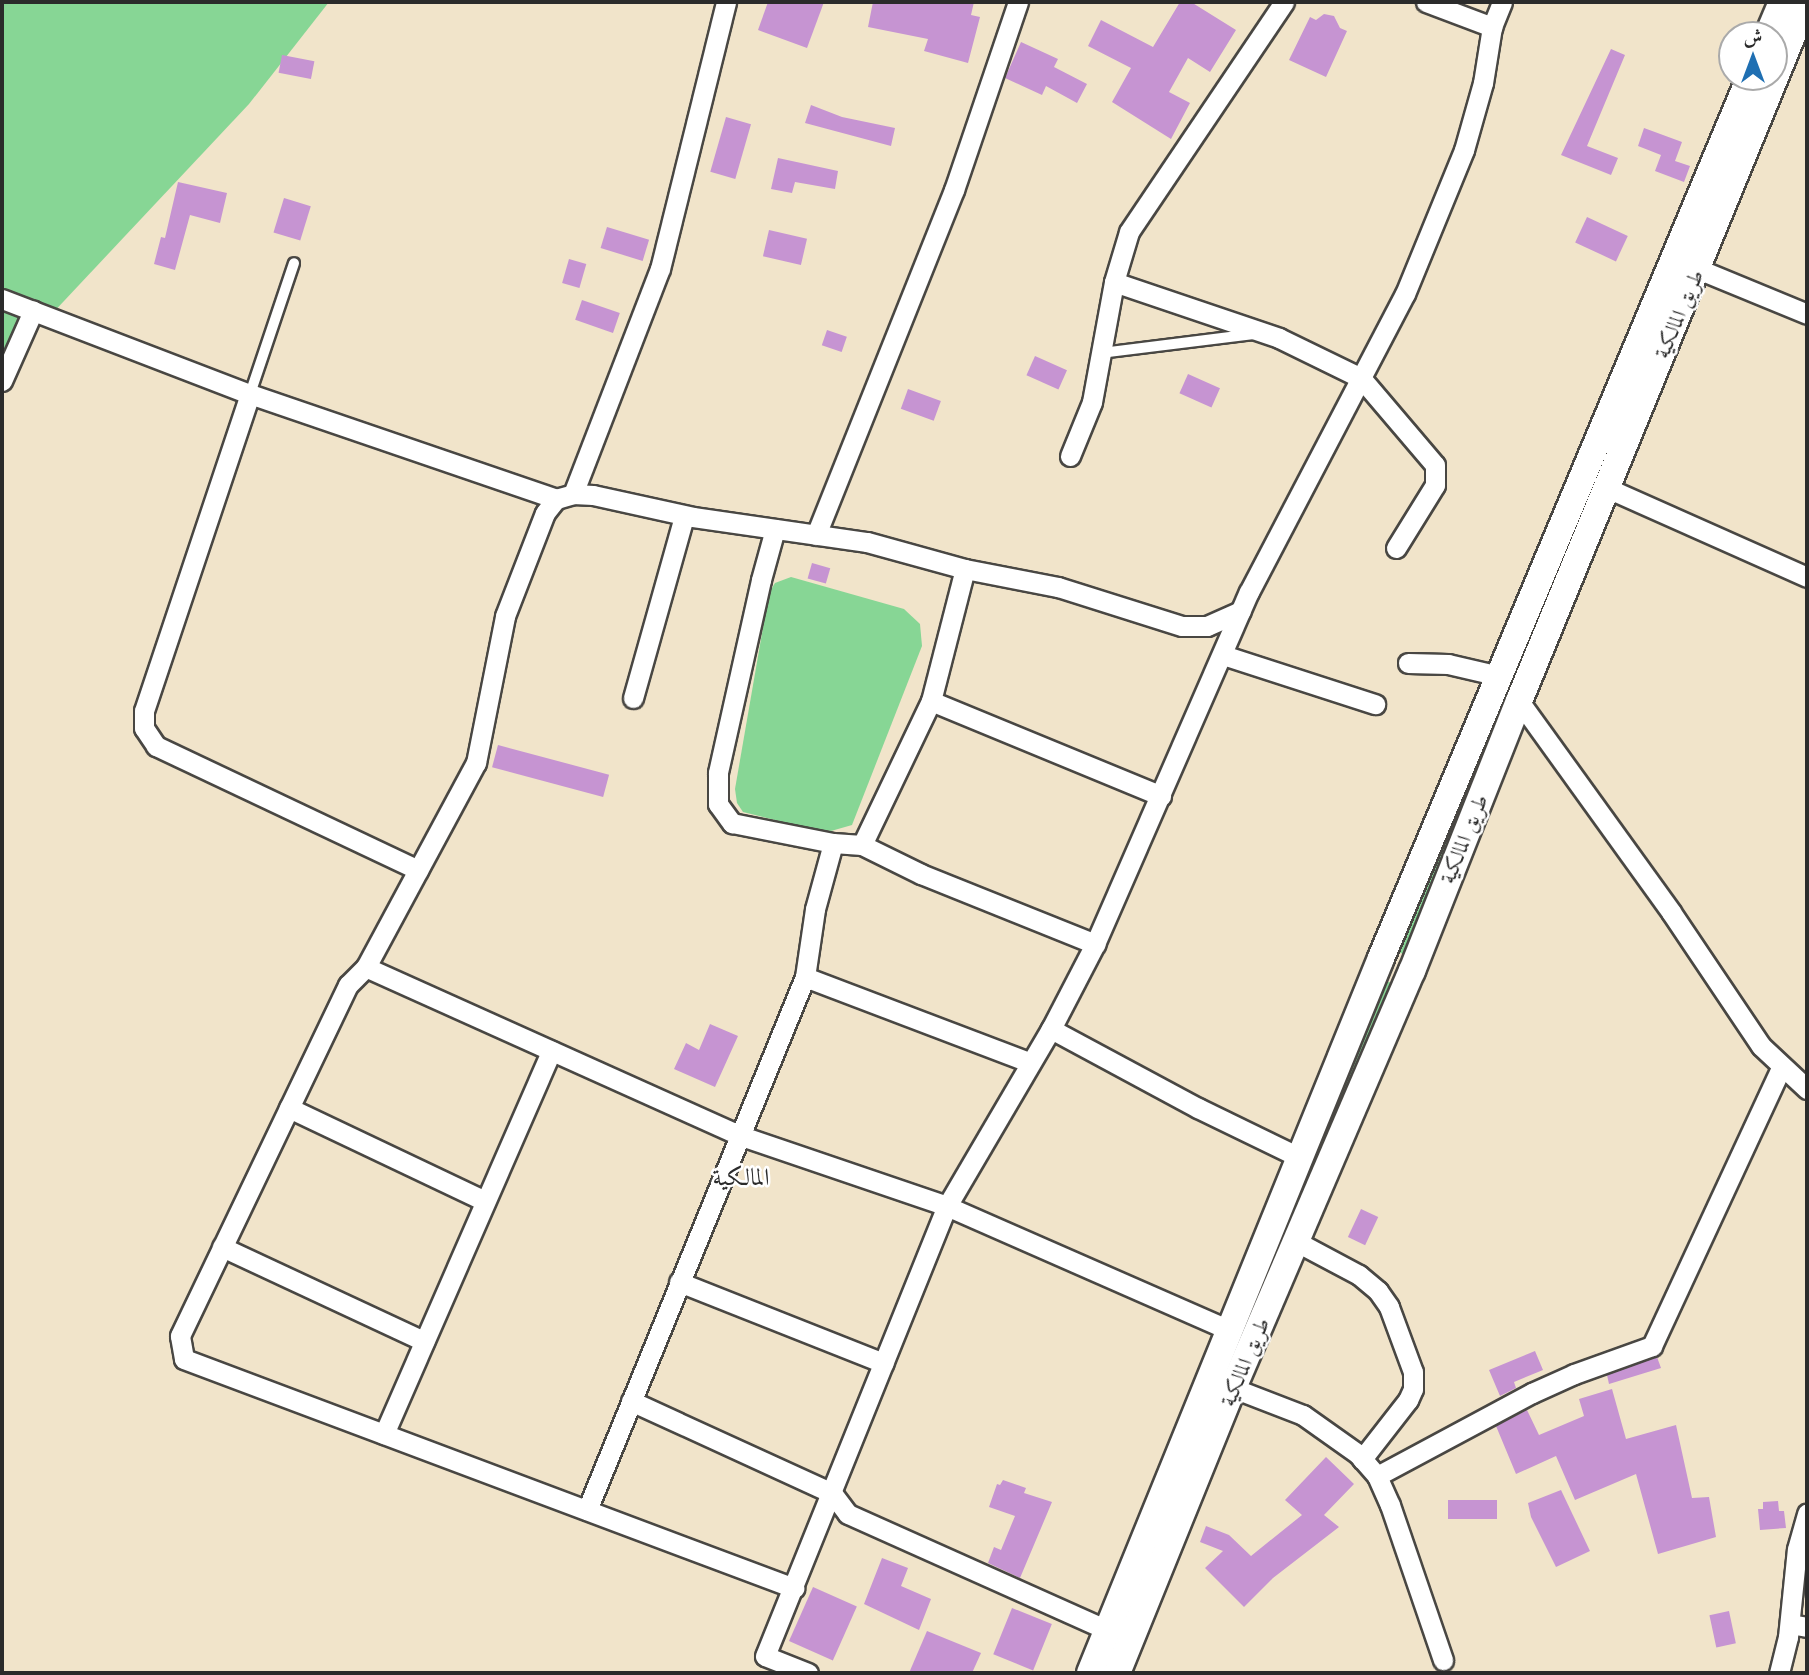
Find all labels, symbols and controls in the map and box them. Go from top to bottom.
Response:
north arrow [1718,21,1788,91]
text: ش [1744,25,1762,48]
street label: طريق المالكية [1649,266,1709,362]
street label: طريق المالكية [1435,791,1493,887]
district label: المالكية [713,1163,769,1191]
street label: طريق المالكية [1215,1314,1275,1410]

